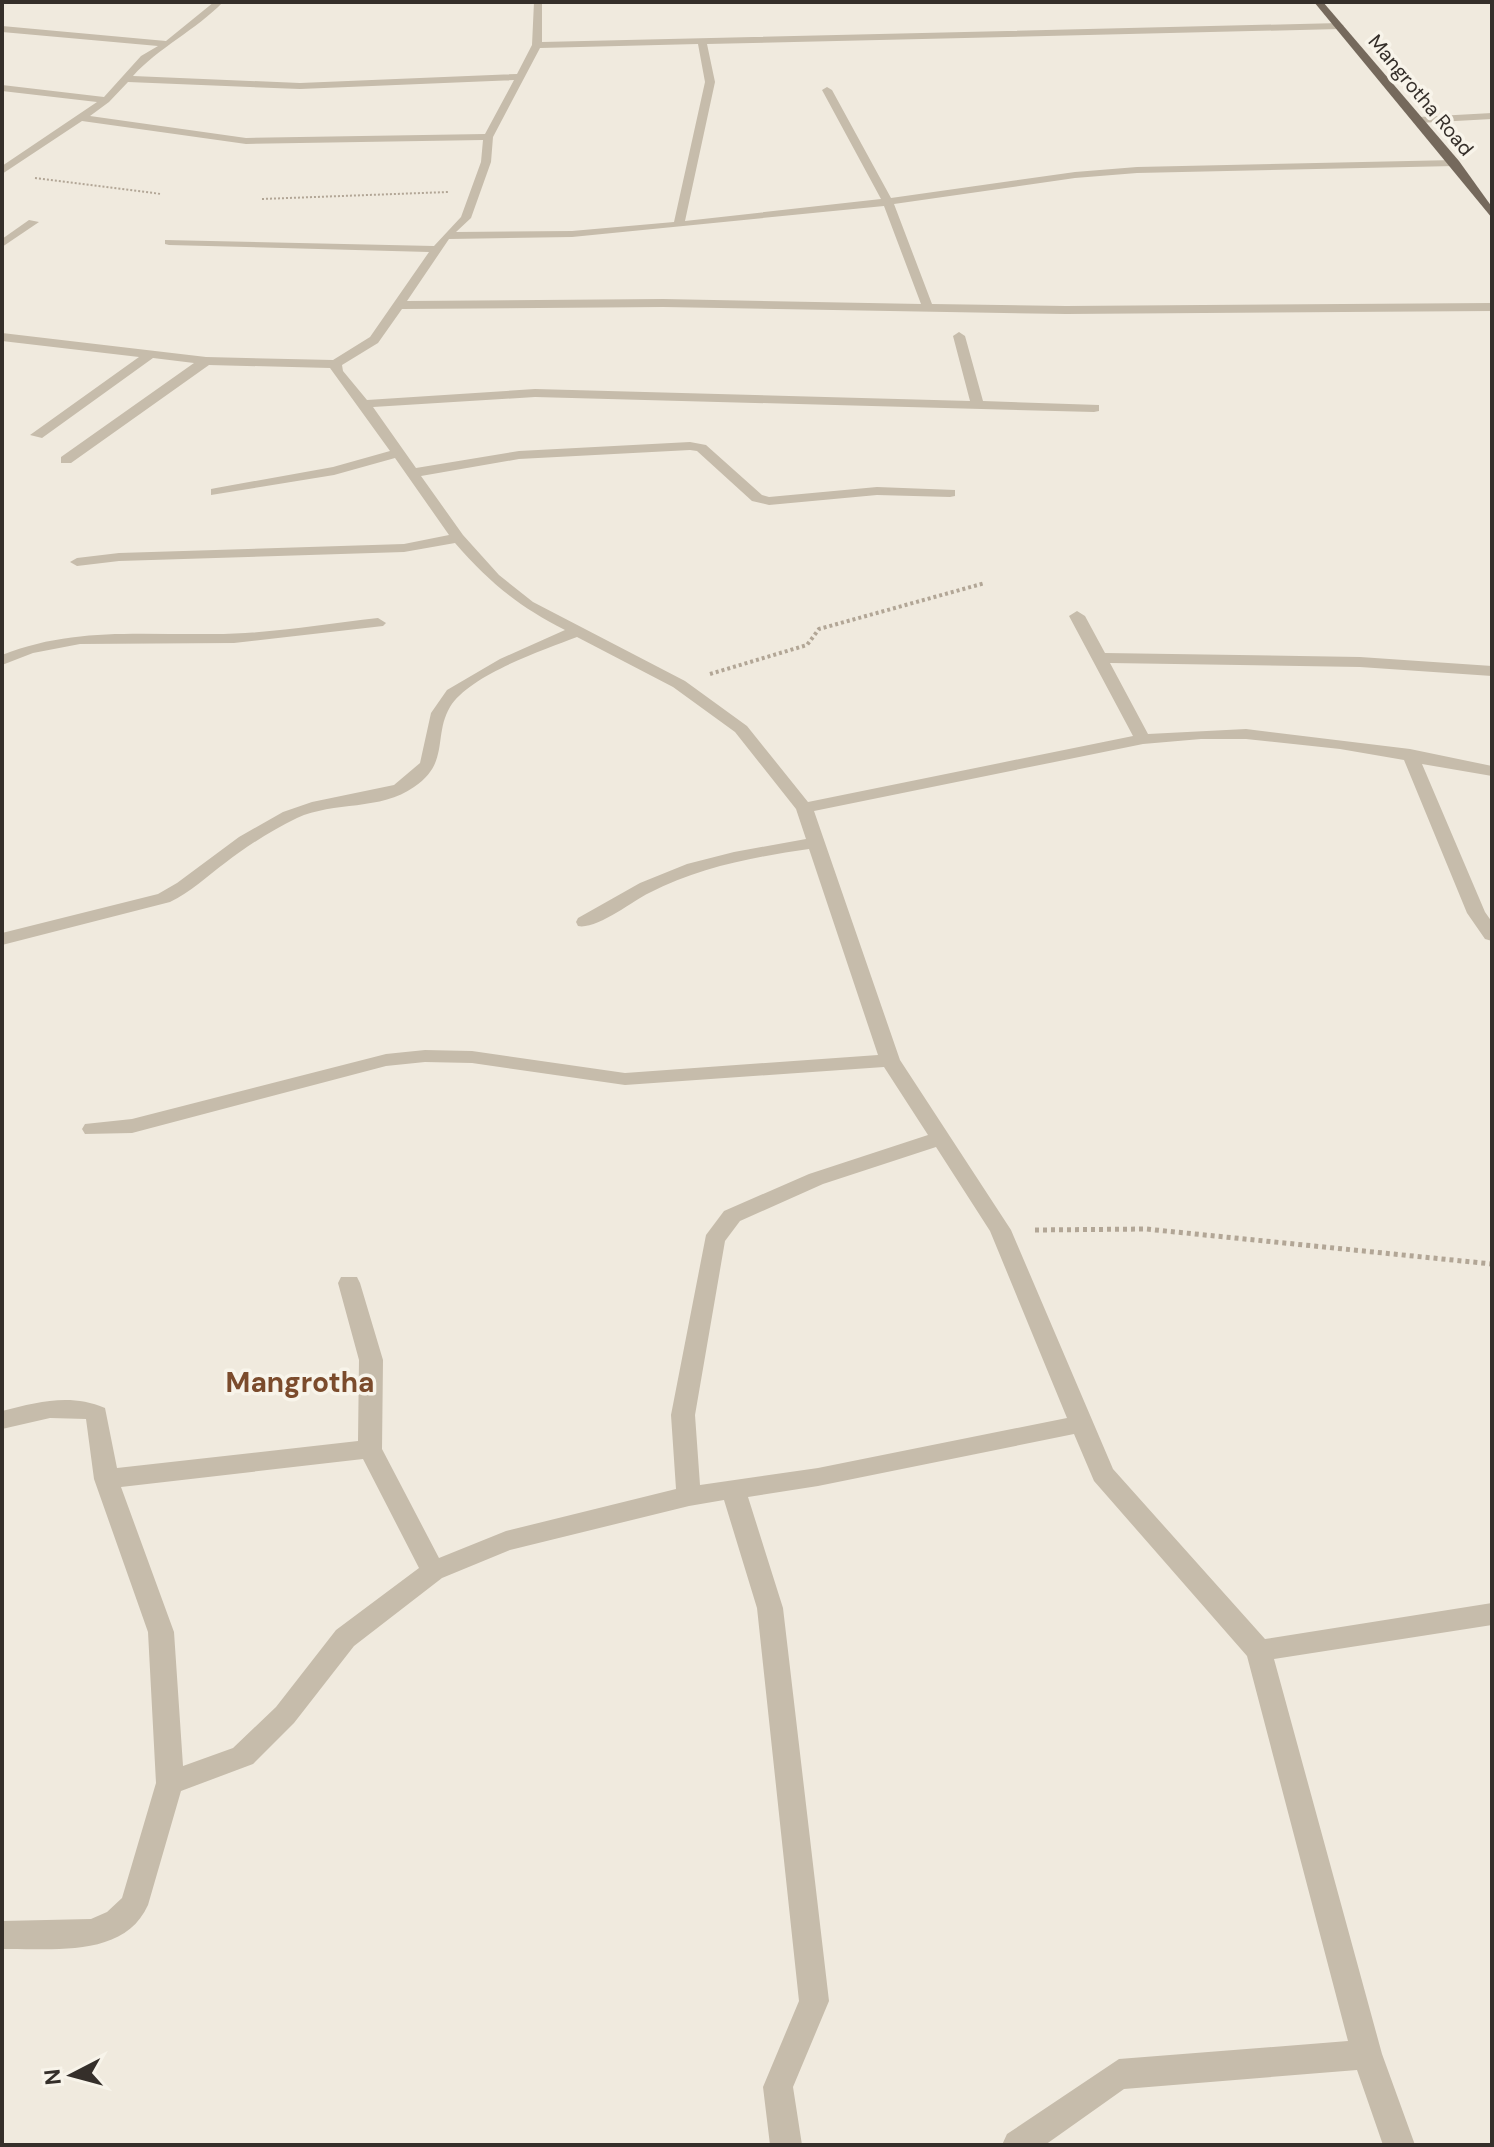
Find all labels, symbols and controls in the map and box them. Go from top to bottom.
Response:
street label: Mangrotha Road [1363,29,1479,161]
district label: Mangrotha [226,1364,374,1401]
north arrow [32,2035,112,2115]
text: N [37,2068,68,2087]

